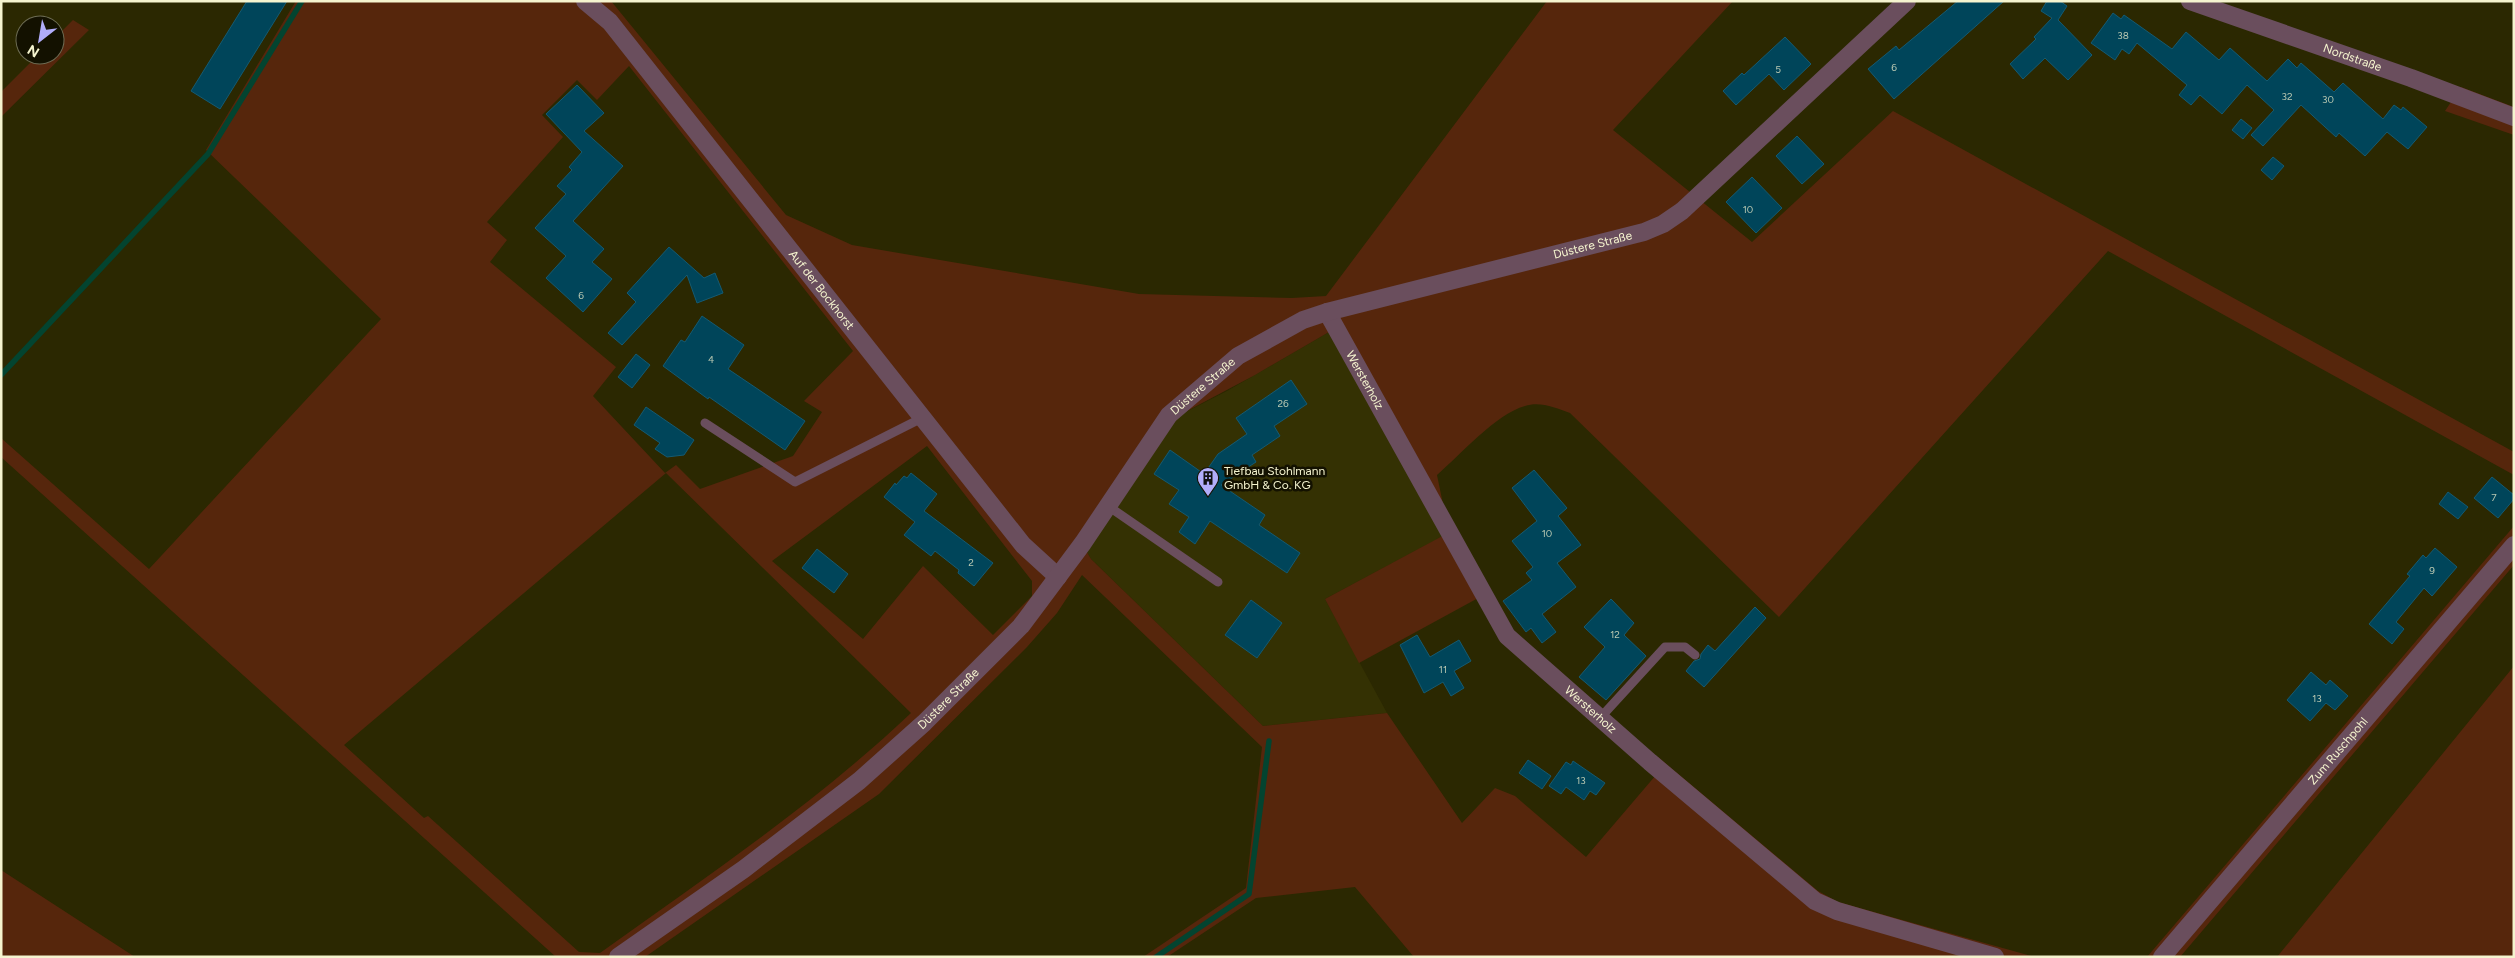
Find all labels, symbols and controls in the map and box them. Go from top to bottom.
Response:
north arrow [15,15,65,65]
house number: 38 [2117,29,2129,42]
text: N [25,41,43,61]
street label: Nordstraße [2321,41,2384,74]
house number: 6 [1891,61,1897,74]
house number: 5 [1775,63,1781,76]
house number: 32 [2281,90,2293,103]
house number: 30 [2322,93,2334,106]
house number: 10 [1743,203,1753,216]
street label: Düstere Straße [1552,228,1634,262]
street label: Auf der Bockhorst [786,247,858,333]
house number: 6 [578,289,584,302]
street label: Wersterholz [1343,349,1387,412]
house number: 4 [708,353,714,366]
street label: Düstere Straße [1168,354,1238,418]
house number: 26 [1277,397,1289,410]
place label: Tiefbau Stohlmann GmbH & Co. KG [1224,464,1325,492]
building icon: Tiefbau Stohlmann GmbH & Co. KG [1196,466,1220,497]
house number: 7 [2491,491,2497,504]
house number: 10 [1542,527,1552,540]
house number: 2 [968,556,974,569]
house number: 9 [2429,564,2435,577]
house number: 12 [1610,628,1620,641]
house number: 11 [1439,663,1447,676]
street label: Düstere Straße [915,665,982,732]
street label: Wersterholz [1562,683,1619,736]
house number: 13 [2312,692,2322,705]
street label: Zum Ruschpohl [2305,714,2371,787]
house number: 13 [1576,774,1586,787]

